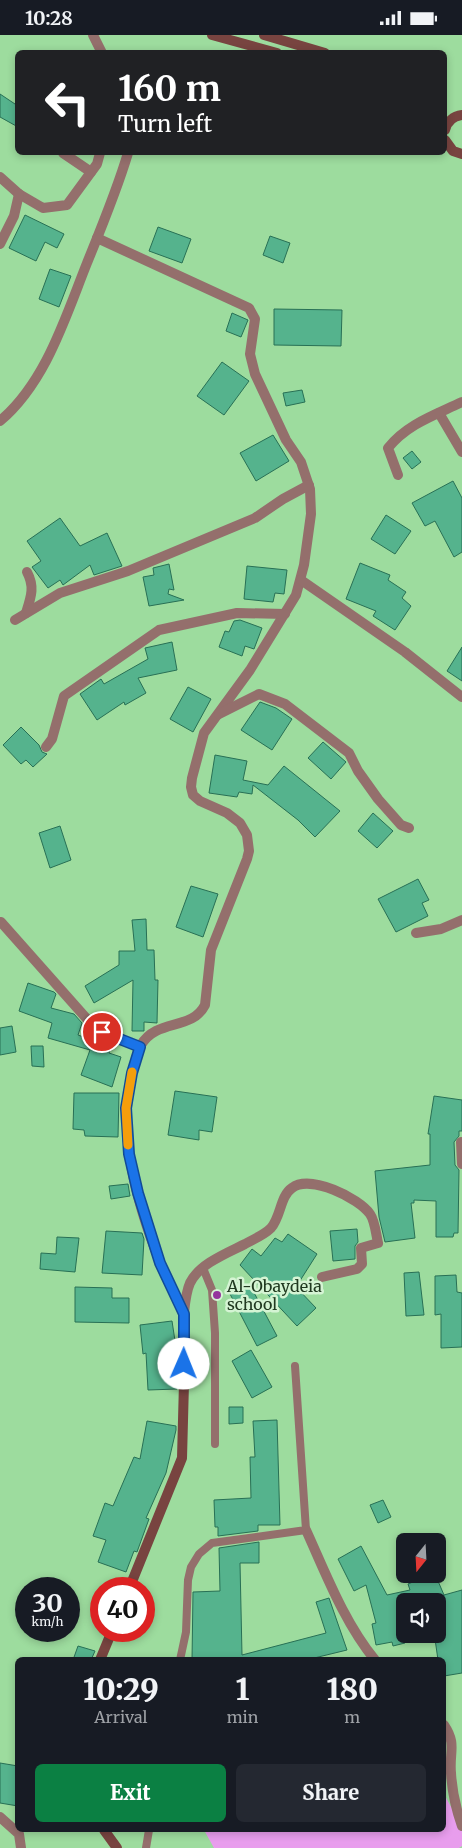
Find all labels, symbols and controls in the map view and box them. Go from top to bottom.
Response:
text: 10:28 [25,6,73,30]
text: 160 m [118,67,221,111]
icon: left [35,70,100,135]
text: Turn left [118,110,212,138]
pin [81,1011,123,1053]
icon: arrive [88,1018,116,1046]
place label: Al-Obaydeia school [226,1276,322,1314]
marker: Al-Obaydeia school [211,1289,223,1301]
position arrow [157,1337,209,1389]
north arrow [396,1533,446,1583]
map controls [396,1533,446,1643]
speed limit sign: 40 [90,1577,155,1642]
text: 30 [32,1587,63,1619]
button: sound [396,1593,446,1643]
text: km/h [32,1614,63,1629]
text: 10:29 [83,1670,159,1708]
text: 1 [236,1670,250,1708]
text: 180 [326,1670,378,1708]
text: Arrival [94,1707,148,1727]
text: min [227,1707,258,1727]
text: m [344,1707,360,1727]
button: Exit [35,1764,226,1822]
button: Share [236,1764,426,1822]

